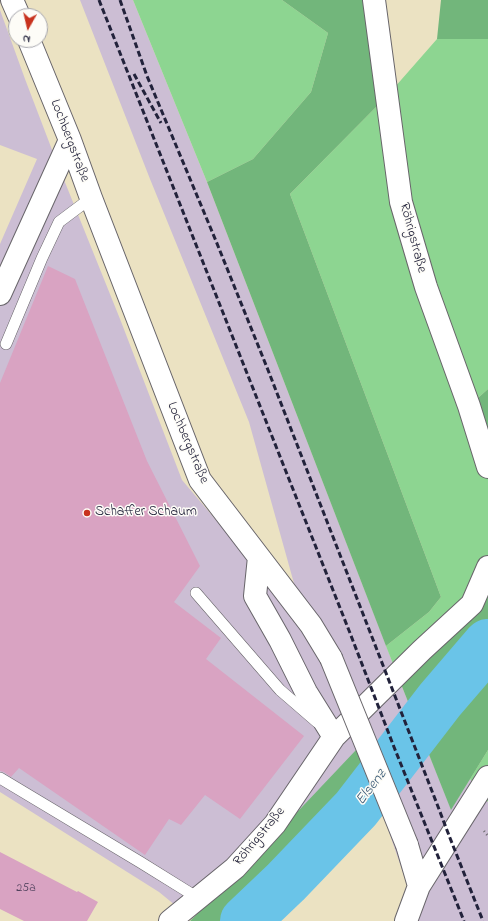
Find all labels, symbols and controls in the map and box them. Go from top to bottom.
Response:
north arrow [8,8,48,48]
text: N [22,30,31,47]
street label: Lochbergstraße [46,97,92,185]
street label: Röhrigstraße [395,201,429,275]
street label: Lochbergstraße [162,400,212,486]
place label: Schaffer Schaum [95,505,197,521]
marker: Schaffer Schaum [82,508,92,518]
water label: Elsenz [353,767,391,809]
street label: Röhrigstraße [231,804,289,870]
house number: 25a [16,882,36,896]

